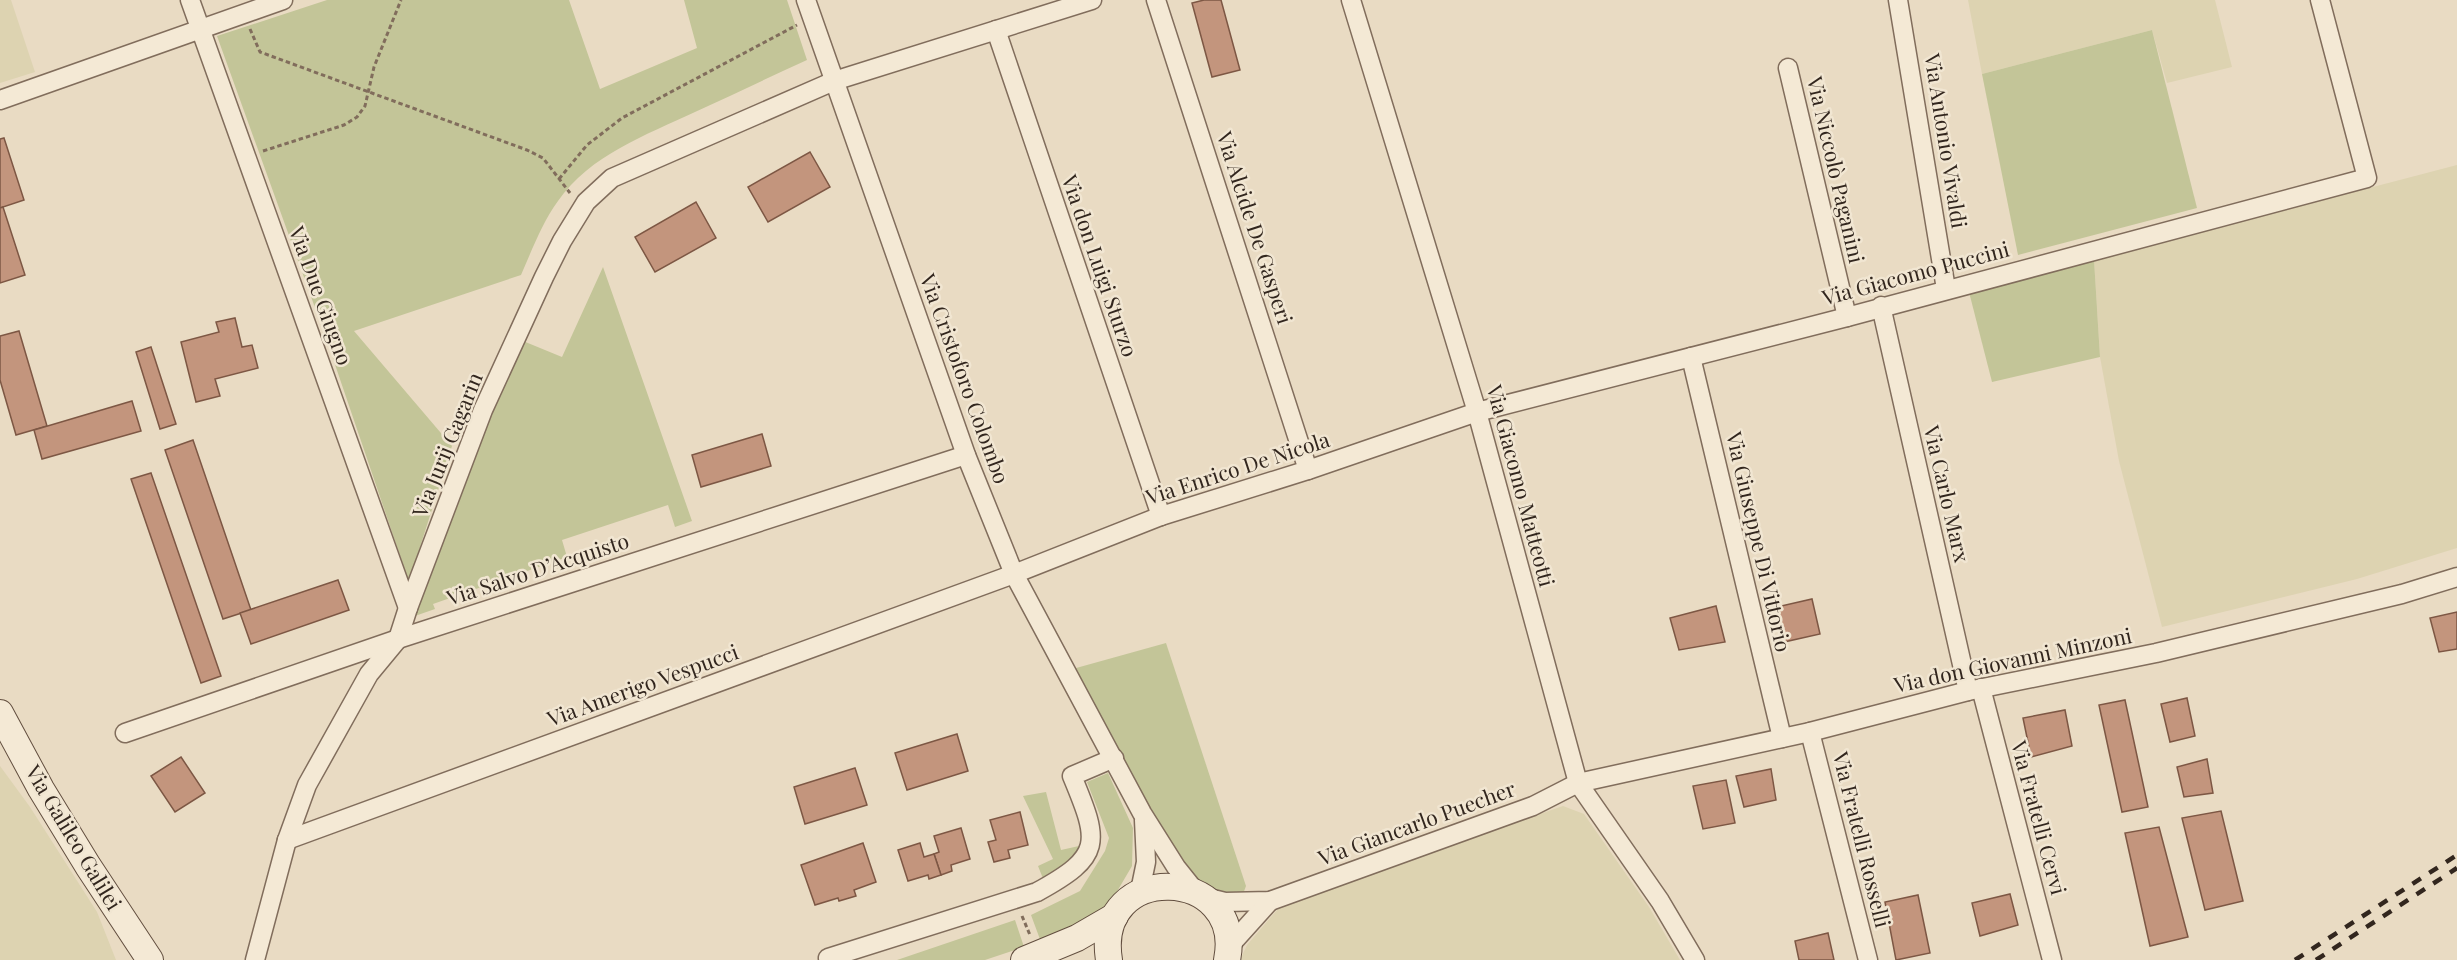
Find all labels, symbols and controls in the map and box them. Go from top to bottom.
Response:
street label: Via Antonio Vivaldi [1919,50,1975,230]
street label: Via Niccolò Paganini [1802,73,1872,266]
street label: Via Alcide De Gasperi [1211,127,1300,327]
street label: Via don Luigi Sturzo [1056,170,1145,360]
street label: Via Due Giugno [283,221,360,369]
street label: Via Giacomo Puccini [1818,234,2012,311]
street label: Via Cristoforo Colombo [915,269,1017,487]
street label: Via Jurij Gagarin [404,367,488,522]
street label: Via Giacomo Matteotti [1481,381,1562,589]
street label: Via Carlo Marx [1918,421,1977,565]
street label: Via Enrico De Nicola [1141,424,1333,510]
street label: Via Giuseppe Di Vittorio [1721,428,1799,654]
street label: Via Salvo D’Acquisto [442,525,632,611]
street label: Via don Giovanni Minzoni [1890,620,2134,698]
street label: Via Amerigo Vespucci [542,637,742,732]
street label: Via Fratelli Cervi [2006,736,2074,898]
street label: Via Fratelli Rosselli [1827,748,1898,930]
street label: Via Galileo Galilei [20,758,129,915]
street label: Via Giancarlo Puecher [1313,773,1519,871]

